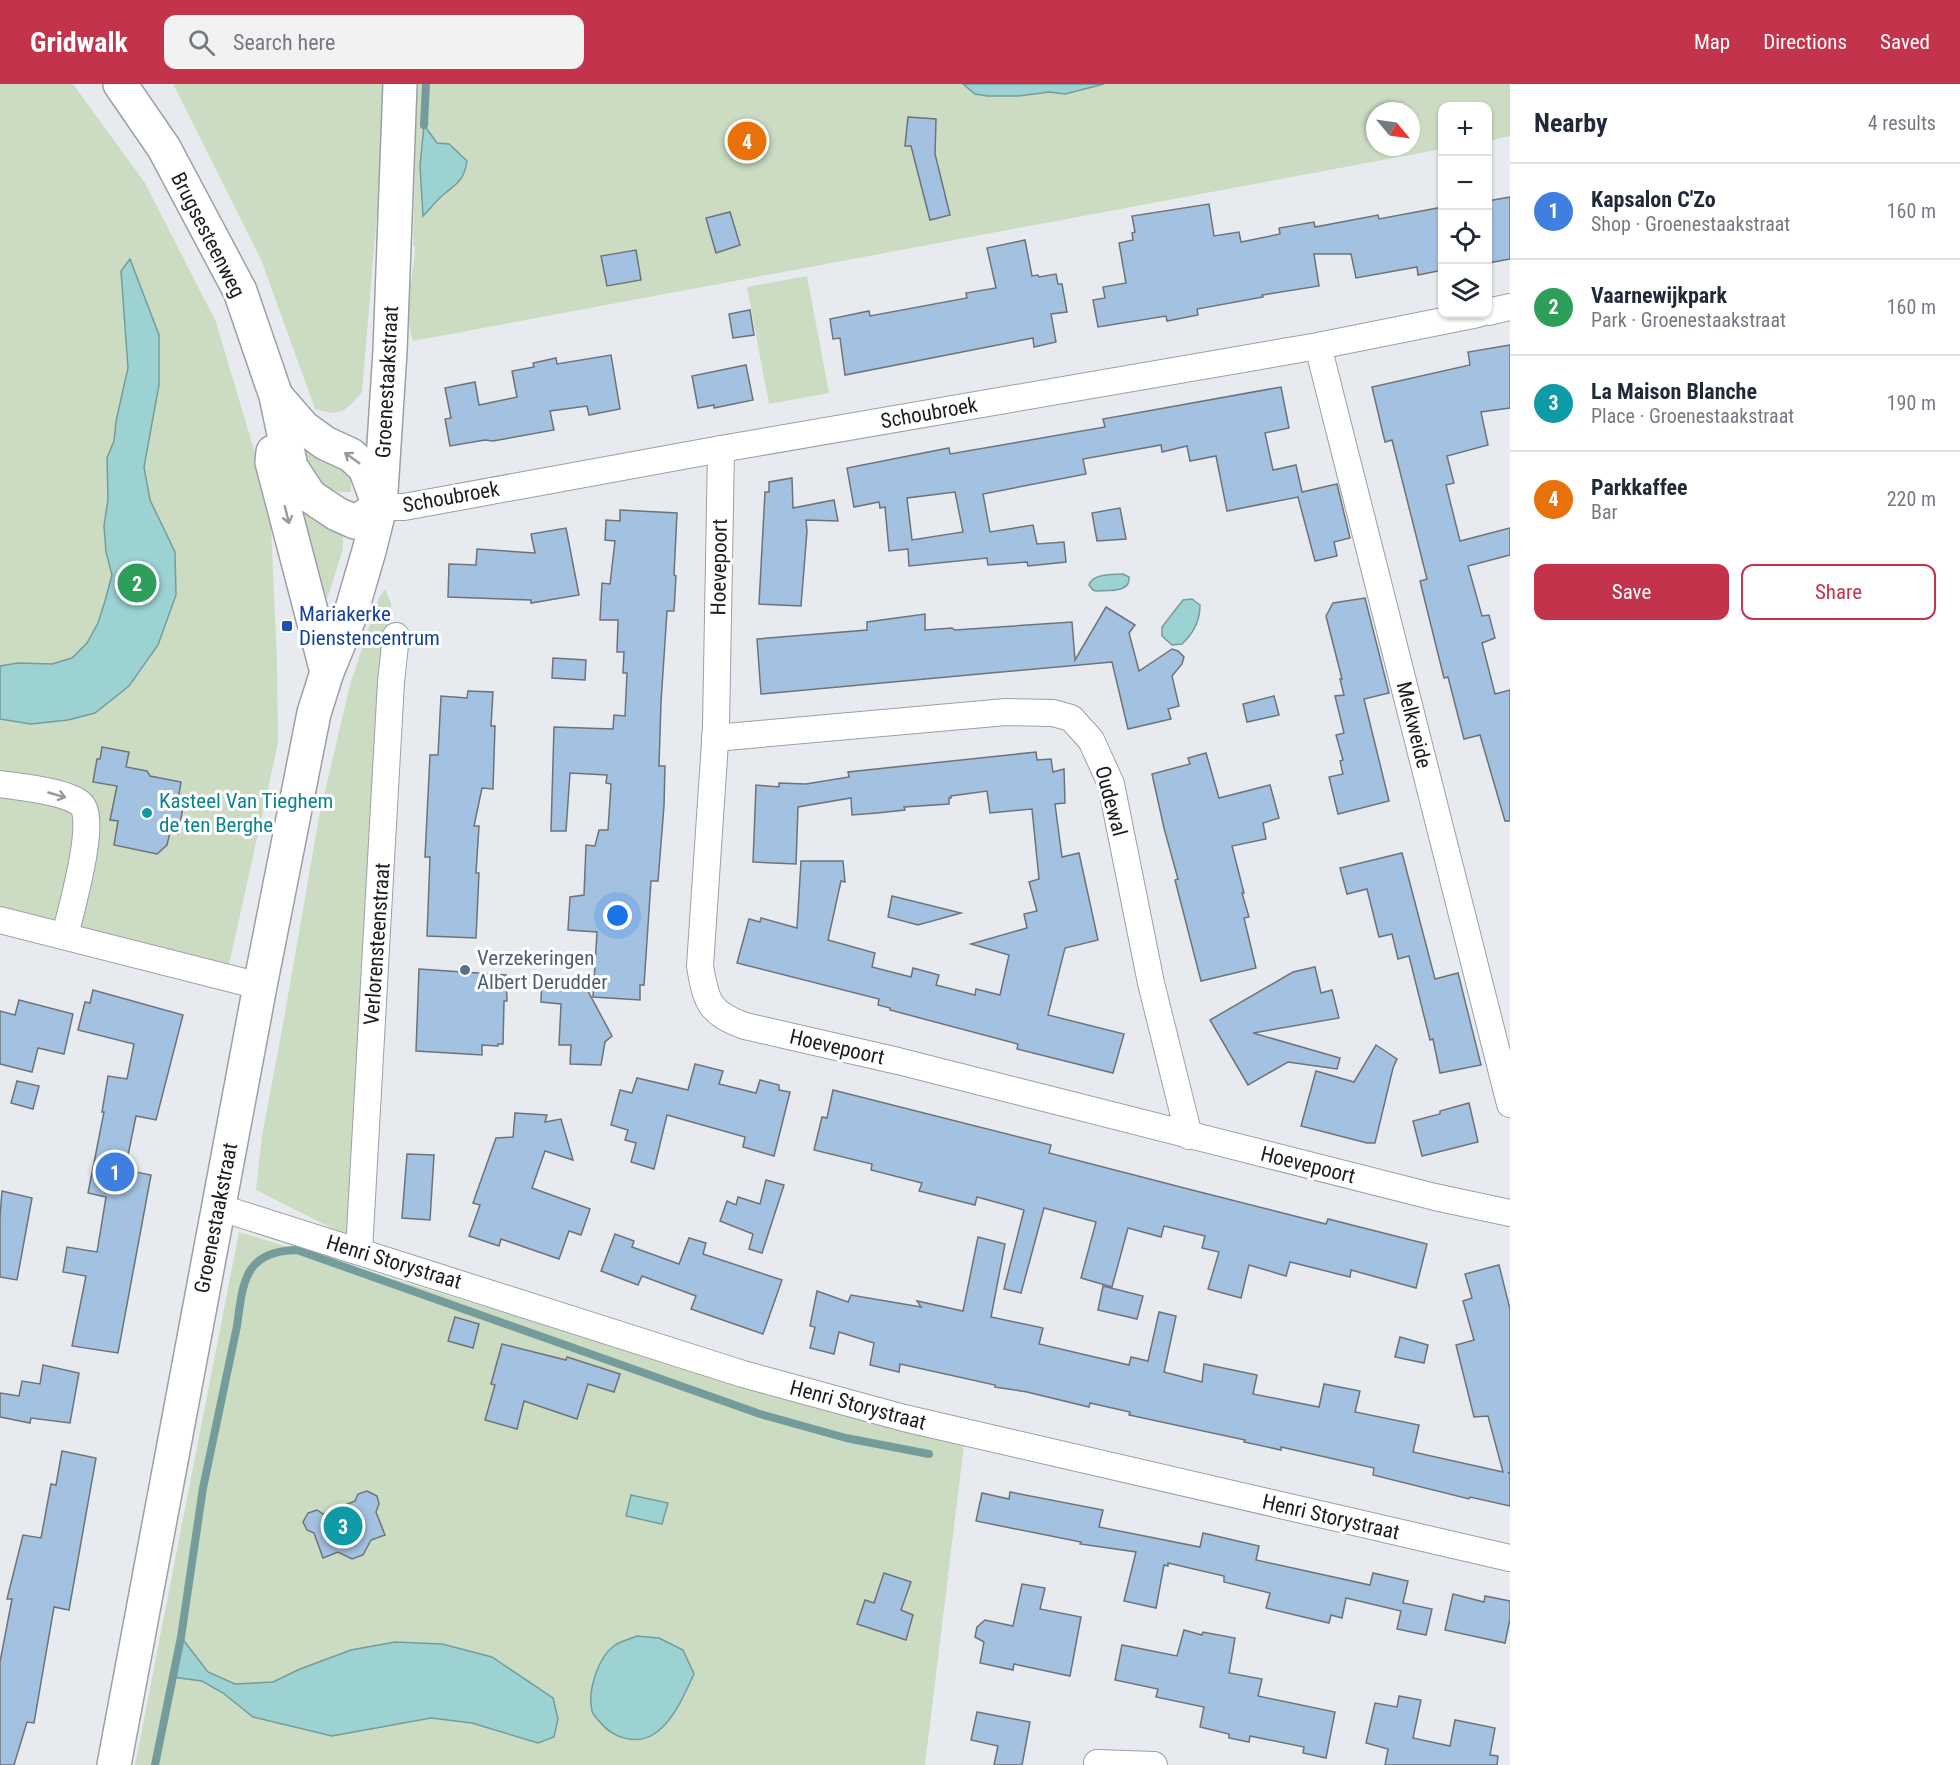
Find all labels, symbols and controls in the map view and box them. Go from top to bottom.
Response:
search box [164,15,584,69]
text: Gridwalk [30,26,128,59]
icon: search [185,26,218,59]
text: Search here [233,30,335,55]
text: Map [1694,30,1730,54]
text: Directions [1763,30,1847,54]
text: Saved [1880,30,1930,54]
north arrow [1366,102,1420,156]
map controls [1438,102,1492,318]
button: + [1438,102,1492,156]
text: Nearby [1534,108,1608,138]
text: 4 results [1868,111,1936,135]
pin: 4 [728,118,766,164]
button: − [1438,156,1492,210]
street label: Brugsesteenweg [166,168,250,302]
text: Kapsalon C'Zo [1591,187,1716,212]
text: 1 [1548,199,1559,223]
text: 160 m [1887,199,1936,223]
button: locate [1438,210,1492,264]
text: Shop · Groenestaakstraat [1591,212,1790,236]
button: layers [1438,264,1492,318]
text: Vaarnewijkpark [1591,283,1727,308]
text: 2 [1548,295,1559,319]
text: 160 m [1887,295,1936,319]
street label: Groenestaakstraat [371,305,403,459]
text: Park · Groenestaakstraat [1591,308,1786,332]
text: La Maison Blanche [1591,379,1757,404]
text: 3 [1548,391,1559,415]
text: 190 m [1887,391,1936,415]
street label: Schoubroek [879,393,980,433]
text: Place · Groenestaakstraat [1591,404,1794,428]
one-way arrow [344,451,360,464]
text: Parkkaffee [1591,475,1688,500]
street label: Schoubroek [401,477,502,517]
text: 4 [1548,487,1559,511]
text: 220 m [1887,487,1936,511]
text: Bar [1591,500,1618,524]
one-way arrow [282,505,294,524]
street label: Hoevepoort [706,519,732,615]
pin: 2 [118,560,156,606]
button: Save [1534,564,1729,620]
button: Share [1741,564,1936,620]
place label: Mariakerke Dienstencentrum [299,602,440,650]
marker: Mariakerke Dienstencentrum [280,619,294,633]
street label: Melkweide [1392,679,1436,771]
street label: Oudewal [1090,763,1132,839]
place label: Kasteel Van Tieghem de ten Berghe [159,789,333,837]
one-way arrow [47,790,66,801]
marker: Kasteel Van Tieghem de ten Berghe [140,806,154,820]
street label: Verlorensteenstraat [359,862,395,1026]
your location [603,901,632,930]
place label: Verzekeringen Albert Derudder [477,946,608,994]
marker: Verzekeringen Albert Derudder [458,963,472,977]
street label: Hoevepoort [787,1024,887,1070]
street label: Groenestaakstraat [190,1141,242,1295]
street label: Hoevepoort [1258,1142,1358,1188]
pin: 1 [96,1150,134,1194]
street label: Henri Storystraat [324,1230,464,1294]
street label: Henri Storystraat [787,1375,929,1435]
street label: Henri Storystraat [1260,1490,1402,1544]
pin: 3 [324,1504,362,1548]

